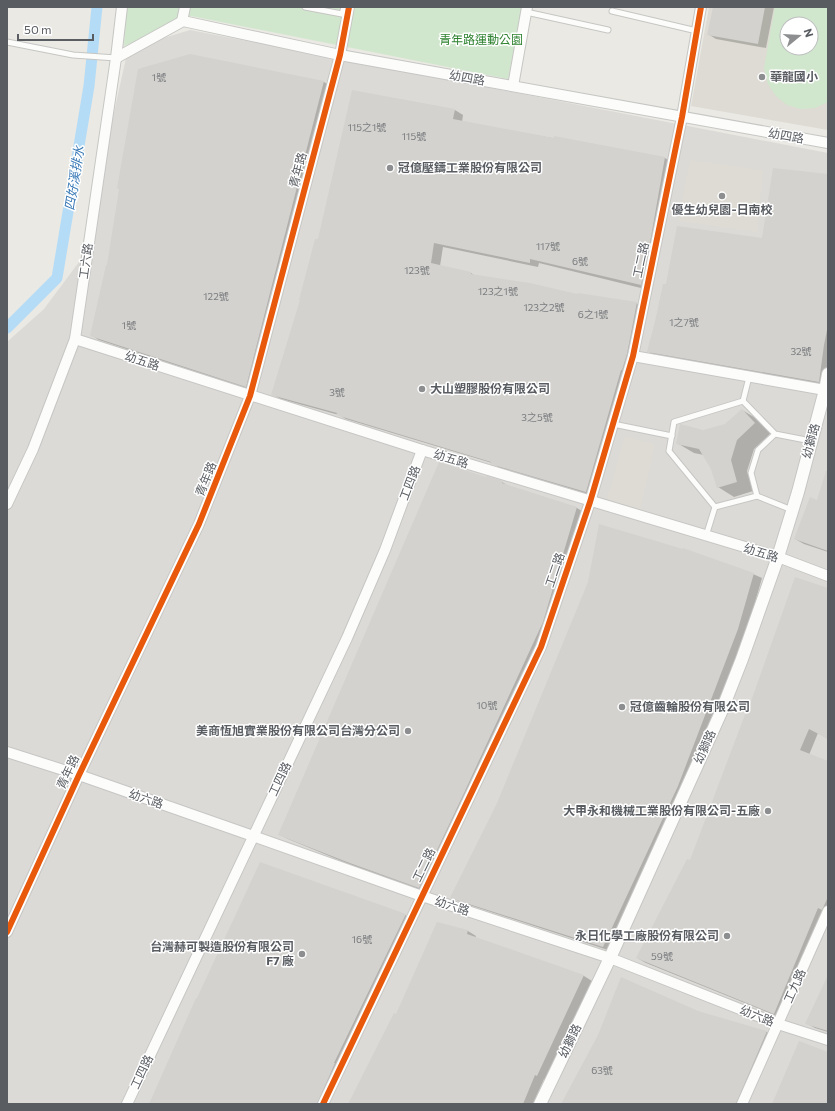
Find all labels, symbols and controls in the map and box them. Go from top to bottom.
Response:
scale bar [18,16,93,42]
north arrow [779,16,819,56]
text: 50 m [24,22,52,36]
text: N [802,27,816,39]
park label: 青年路運動公園 [439,32,523,46]
street label: 幼四路 [448,67,486,87]
place label: 華龍國小 [770,69,818,83]
house number: 1號 [152,71,166,83]
marker: 華龍國小 [757,72,767,82]
house number: 115之1號 [348,121,386,133]
street label: 幼四路 [767,125,805,145]
house number: 115號 [402,130,426,142]
water label: 四好溪排水 [61,144,87,211]
street label: 青年路 [286,151,308,189]
place label: 冠億壓鑄工業股份有限公司 [398,160,542,174]
marker: 冠億壓鑄工業股份有限公司 [385,163,395,173]
marker: 優生幼兒園-日南校 [717,191,727,201]
place label: 優生幼兒園-日南校 [671,202,773,216]
house number: 117號 [536,240,560,252]
street label: 工二路 [629,241,651,279]
street label: 工六路 [76,242,94,280]
house number: 6號 [572,255,588,267]
house number: 123號 [404,264,430,276]
house number: 123之1號 [478,285,518,297]
house number: 122號 [203,290,229,302]
house number: 123之2號 [523,301,565,313]
house number: 6之1號 [578,308,608,320]
house number: 1之7號 [669,316,699,328]
house number: 1號 [122,319,136,331]
house number: 32號 [790,345,812,357]
street label: 幼五路 [123,348,162,372]
place label: 大山塑膠股份有限公司 [430,381,550,395]
marker: 大山塑膠股份有限公司 [417,384,427,394]
house number: 3號 [329,386,345,398]
house number: 3之5號 [521,411,553,423]
street label: 幼獅路 [799,422,821,460]
street label: 幼五路 [432,446,471,470]
street label: 青年路 [192,459,218,498]
street label: 工四路 [396,463,422,502]
street label: 幼五路 [742,540,781,564]
street label: 工二路 [542,550,567,589]
house number: 10號 [477,699,497,711]
place label: 冠億齒輪股份有限公司 [630,699,750,713]
marker: 冠億齒輪股份有限公司 [617,702,627,712]
place label: 美商恆旭實業股份有限公司台灣分公司 [196,723,400,737]
marker: 美商恆旭實業股份有限公司台灣分公司 [403,726,413,736]
street label: 幼獅路 [690,727,718,766]
street label: 青年路 [53,752,81,791]
street label: 工四路 [265,759,293,798]
street label: 幼六路 [127,786,166,811]
place label: 大甲永和機械工業股份有限公司-五廠 [563,803,760,817]
marker: 大甲永和機械工業股份有限公司-五廠 [763,806,773,816]
street label: 工二路 [409,845,437,884]
street label: 幼六路 [433,893,472,917]
place label: 永日化學工廠股份有限公司 [575,928,719,942]
marker: 永日化學工廠股份有限公司 [722,931,732,941]
house number: 16號 [352,933,372,945]
place label: 台灣赫可製造股份有限公司 F7 廠 [150,939,294,967]
marker: 台灣赫可製造股份有限公司 F7 廠 [297,949,307,959]
house number: 59號 [651,950,673,962]
street label: 工九路 [780,966,808,1005]
street label: 幼六路 [738,1002,777,1028]
street label: 幼獅路 [555,1021,583,1060]
street label: 工四路 [127,1052,155,1091]
house number: 63號 [591,1064,613,1076]

